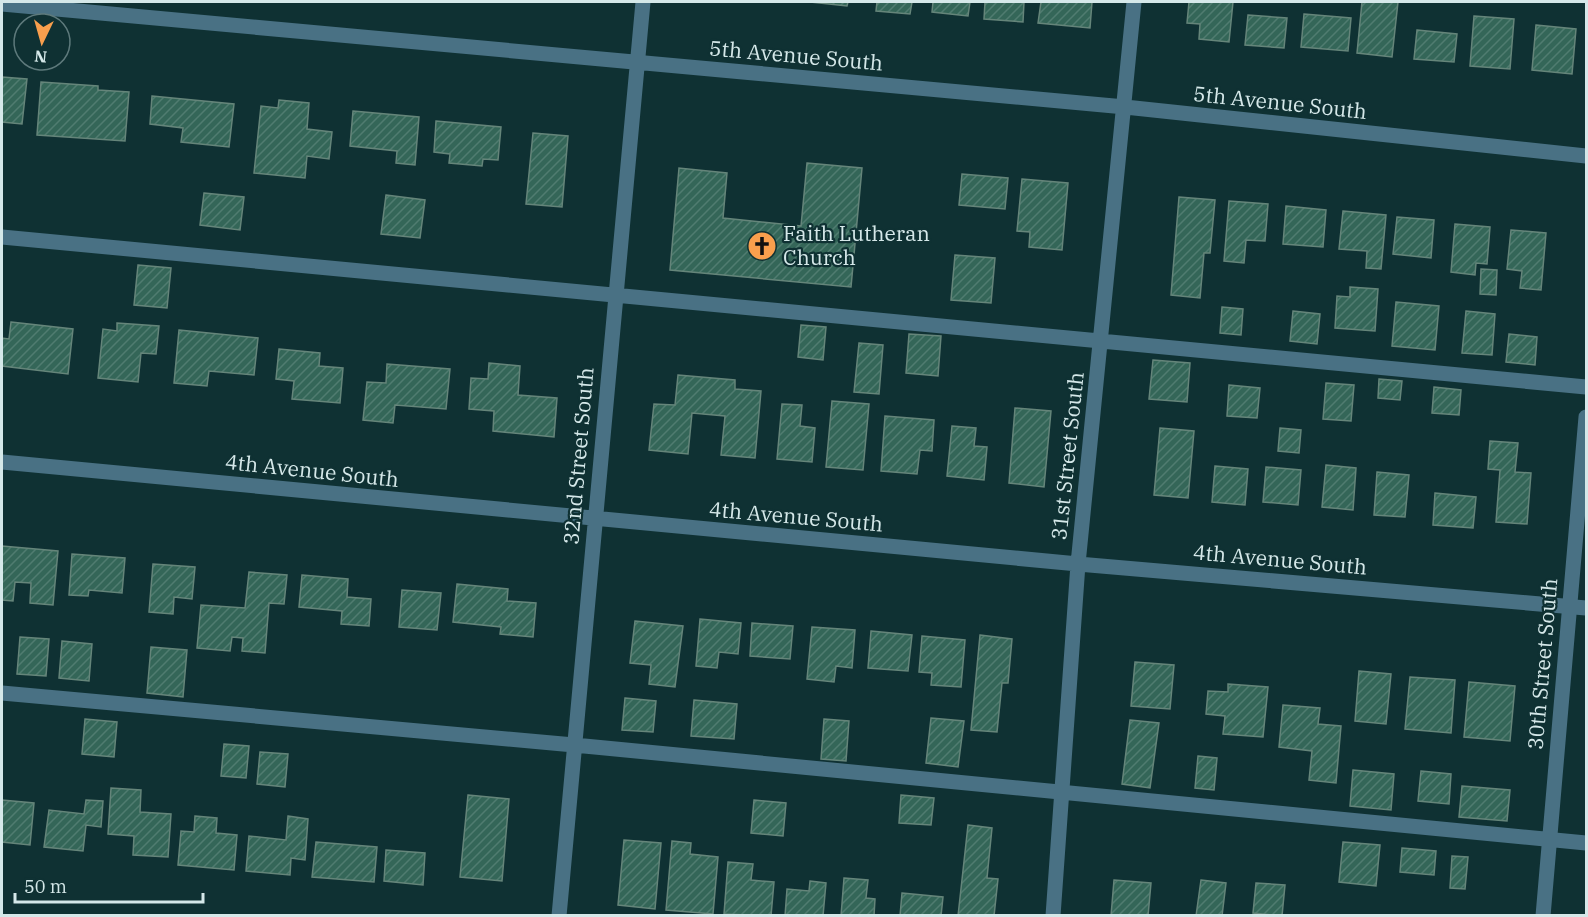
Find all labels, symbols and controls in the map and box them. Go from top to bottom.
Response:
north arrow [12,12,72,72]
street label: 5th Avenue South [708,33,884,77]
text: N [34,46,48,67]
street label: 5th Avenue South [1192,79,1368,125]
place label: Faith Lutheran Church [783,219,930,271]
church icon: Faith Lutheran Church [746,230,778,262]
street label: 32nd Street South [556,366,600,546]
street label: 31st Street South [1044,370,1090,541]
street label: 4th Avenue South [224,447,400,493]
street label: 4th Avenue South [708,494,884,538]
street label: 4th Avenue South [1192,537,1368,581]
street label: 30th Street South [1521,577,1563,751]
scale bar [15,866,202,904]
text: 50 m [24,875,67,898]

